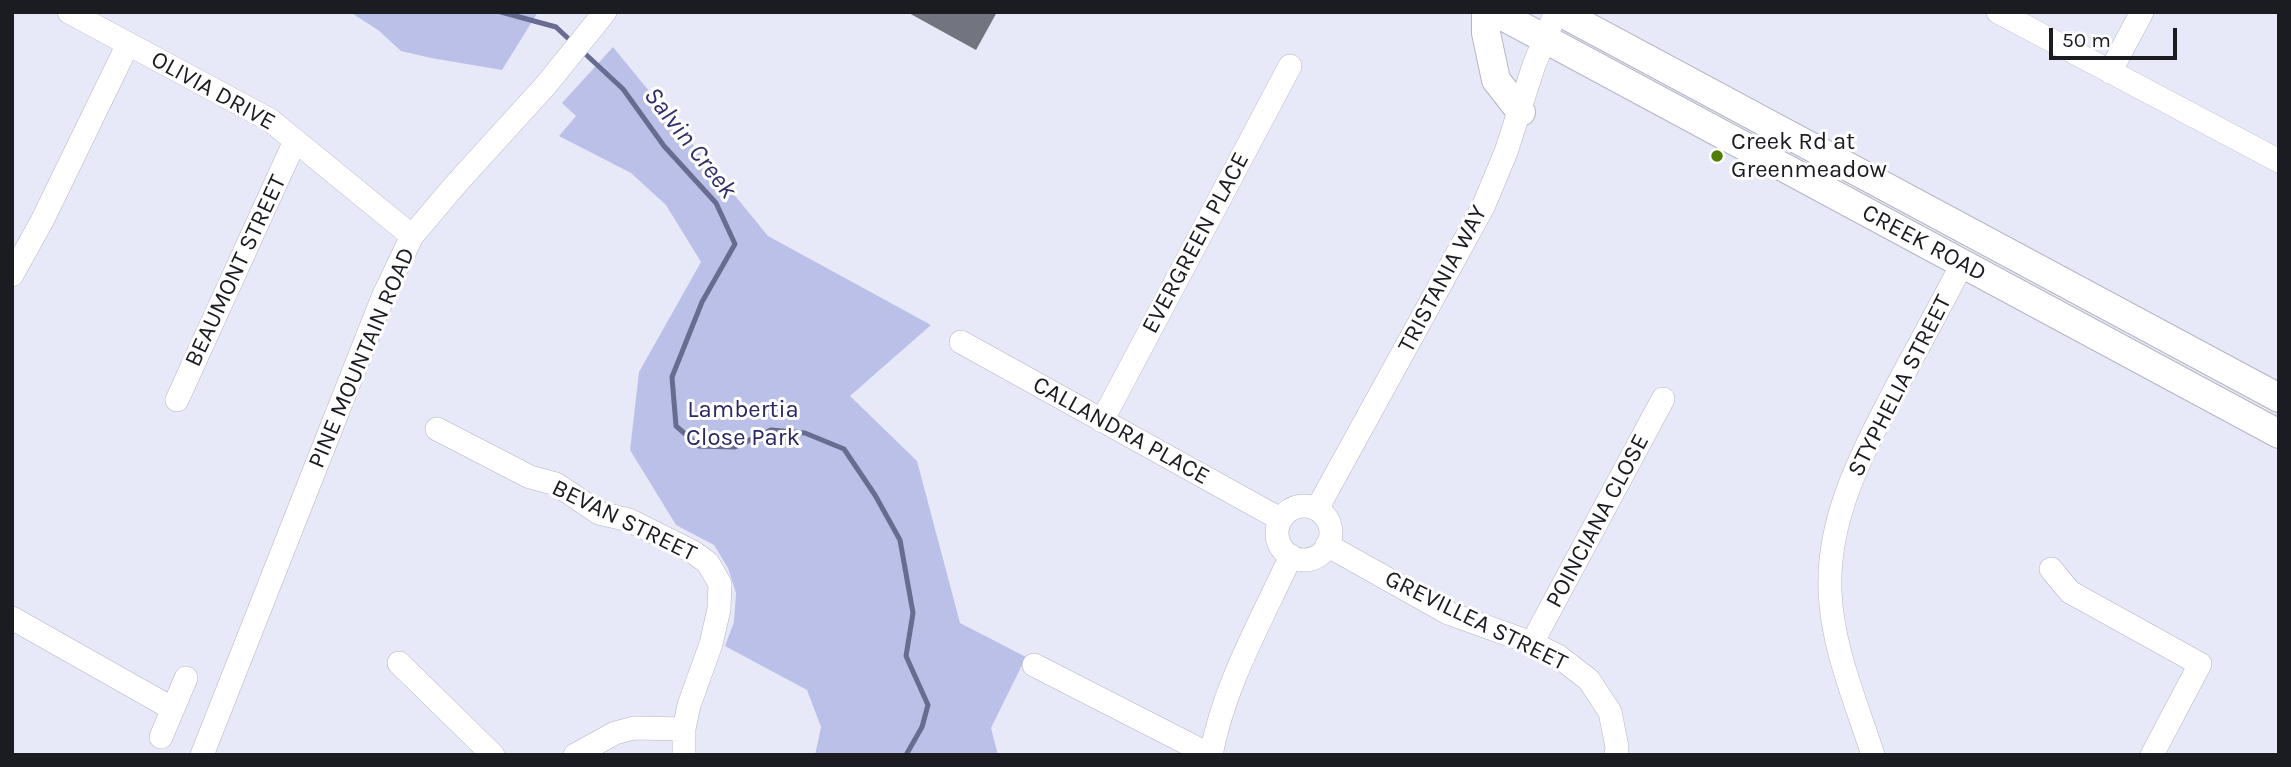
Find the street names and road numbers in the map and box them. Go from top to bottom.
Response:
street label: OLIVIA DRIVE [146,45,280,137]
street label: EVERGREEN PLACE [1136,148,1256,338]
street label: BEAUMONT STREET [179,171,293,371]
street label: CREEK ROAD [1857,198,1991,288]
street label: TRISTANIA WAY [1392,201,1494,357]
street label: PINE MOUNTAIN ROAD [302,243,422,473]
street label: STYPHELIA STREET [1842,290,1958,482]
street label: CALLANDRA PLACE [1028,370,1214,492]
street label: POINCIANA CLOSE [1540,429,1656,613]
street label: BEVAN STREET [547,474,701,568]
street label: GREVILLEA STREET [1380,564,1572,678]

